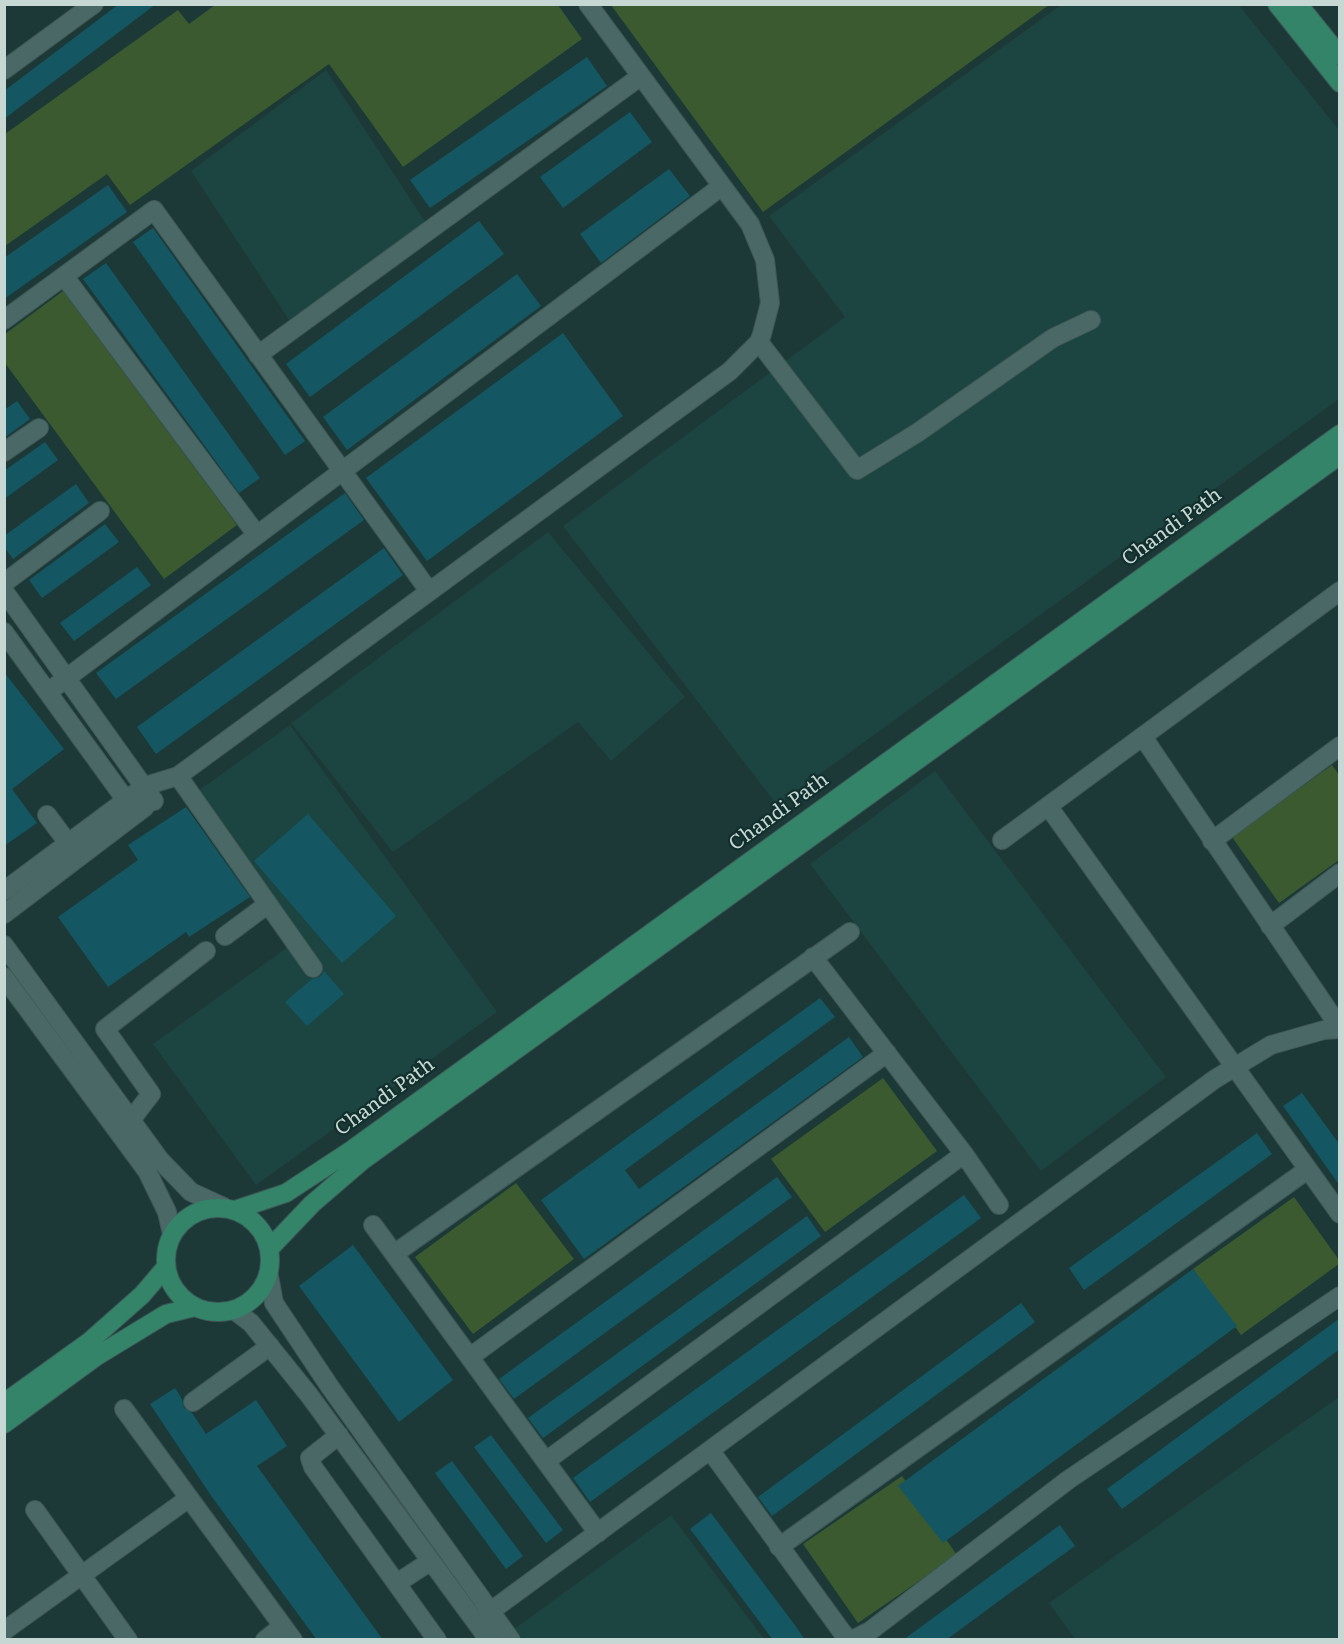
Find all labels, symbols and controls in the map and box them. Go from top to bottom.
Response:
street label: Chandi Path [1118,483,1226,571]
street label: Chandi Path [725,768,833,856]
street label: Chandi Path [331,1053,439,1141]

